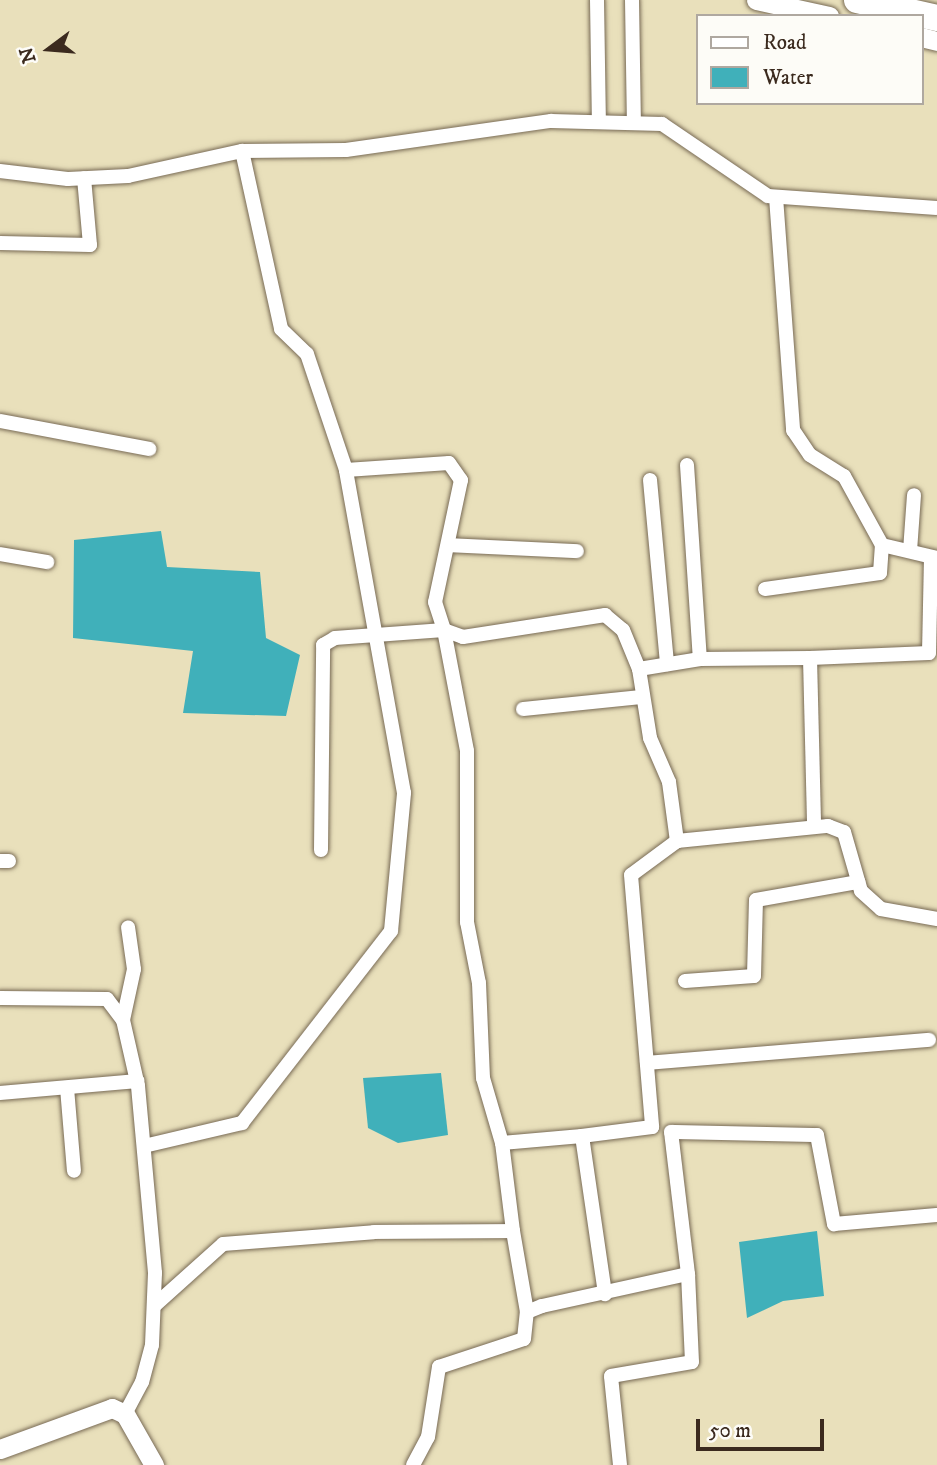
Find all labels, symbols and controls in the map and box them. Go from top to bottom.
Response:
north arrow [14,14,84,84]
legend [696,14,923,105]
text: Road [763,30,807,56]
text: N [15,44,42,66]
text: Water [763,65,813,91]
scale bar [699,1406,827,1450]
text: 50 m [709,1418,751,1444]

